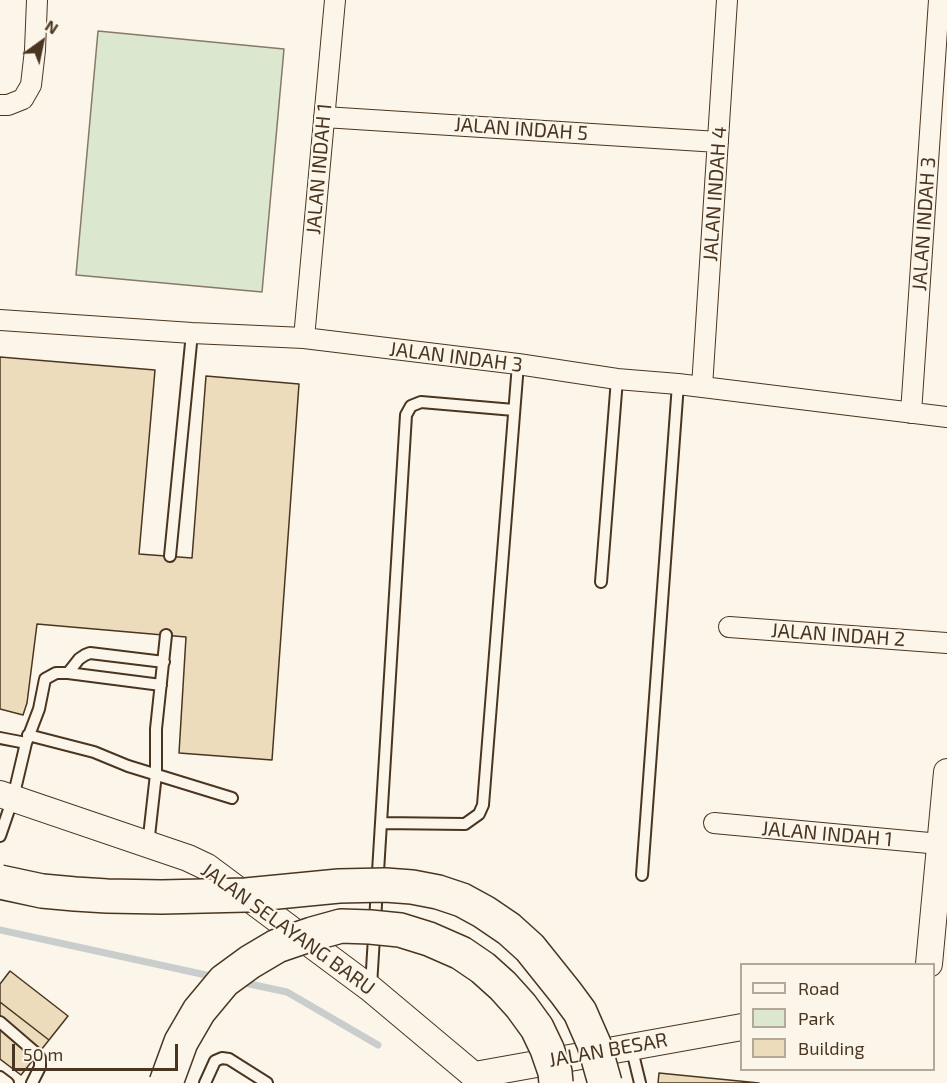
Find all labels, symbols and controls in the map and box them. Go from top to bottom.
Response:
north arrow [12,12,72,72]
text: N [42,15,62,38]
street label: JALAN INDAH 1 [301,103,337,235]
street label: JALAN INDAH 5 [453,112,589,146]
street label: JALAN INDAH 4 [698,126,732,262]
street label: JALAN INDAH 3 [907,156,941,292]
street label: JALAN INDAH 3 [388,337,524,377]
street label: JALAN INDAH 2 [770,618,906,652]
street label: JALAN INDAH 1 [761,816,893,852]
street label: JALAN SELAYANG BARU [196,858,380,1000]
legend [740,963,935,1071]
text: Road [798,977,839,999]
text: Park [798,1007,835,1029]
street label: JALAN BESAR [547,1028,669,1072]
scale bar [15,1032,182,1070]
text: Building [798,1037,865,1059]
text: 50 m [23,1043,63,1065]

